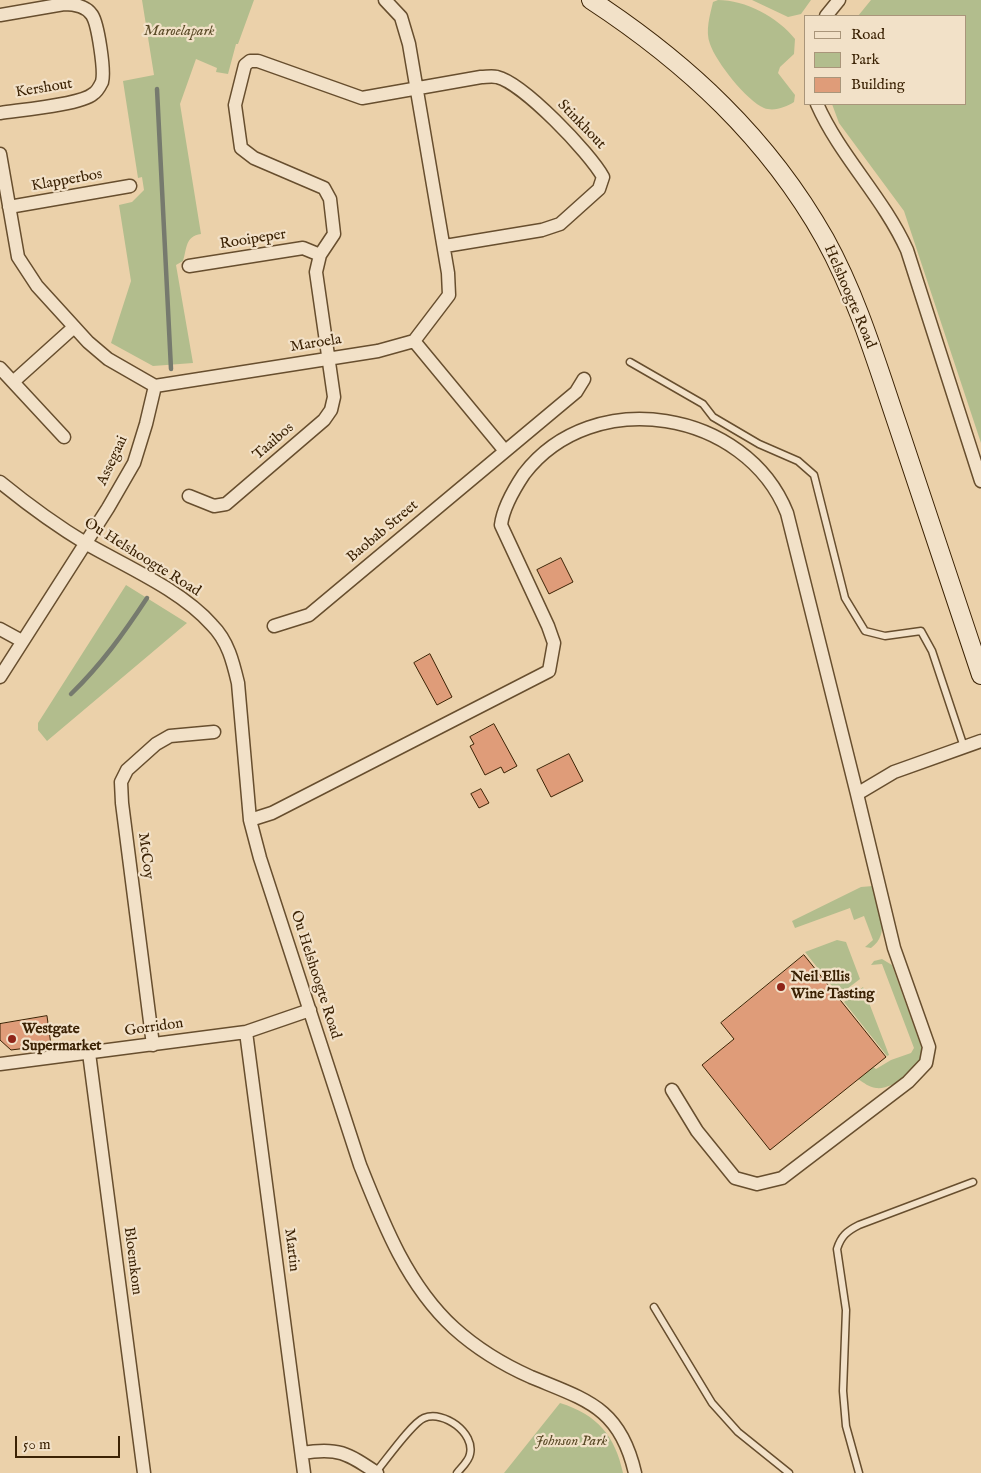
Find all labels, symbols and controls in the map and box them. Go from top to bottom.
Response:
legend [804,15,966,105]
park label: Maroelapark [143,23,215,41]
text: Road [851,25,885,44]
text: Park [851,50,880,69]
text: Building [851,75,905,94]
street label: Kershout [14,76,74,102]
street label: Stinkhout [553,97,609,153]
street label: Klapperbos [30,166,104,196]
street label: Rooipeper [219,226,287,254]
street label: Helshoogte Road [819,243,879,351]
street label: Maroela [289,331,343,357]
street label: Taaibos [250,419,298,465]
street label: Assegaai [94,433,132,489]
street label: Baobab Street [344,497,422,567]
street label: Ou Helshoogte Road [80,515,204,601]
street label: McCoy [133,832,157,880]
street label: Ou Helshoogte Road [286,909,344,1041]
place label: Neil Ellis Wine Tasting [791,969,874,1004]
marker: Neil Ellis Wine Tasting [775,981,787,993]
street label: Gorridon [124,1015,184,1041]
place label: Westgate Supermarket [22,1021,101,1056]
marker: Westgate Supermarket [6,1033,18,1045]
street label: Bloemkom [119,1226,145,1296]
street label: Martin [279,1227,303,1273]
scale bar [18,1426,122,1458]
park label: Johnson Park [535,1433,607,1451]
text: 50 m [23,1435,51,1454]

